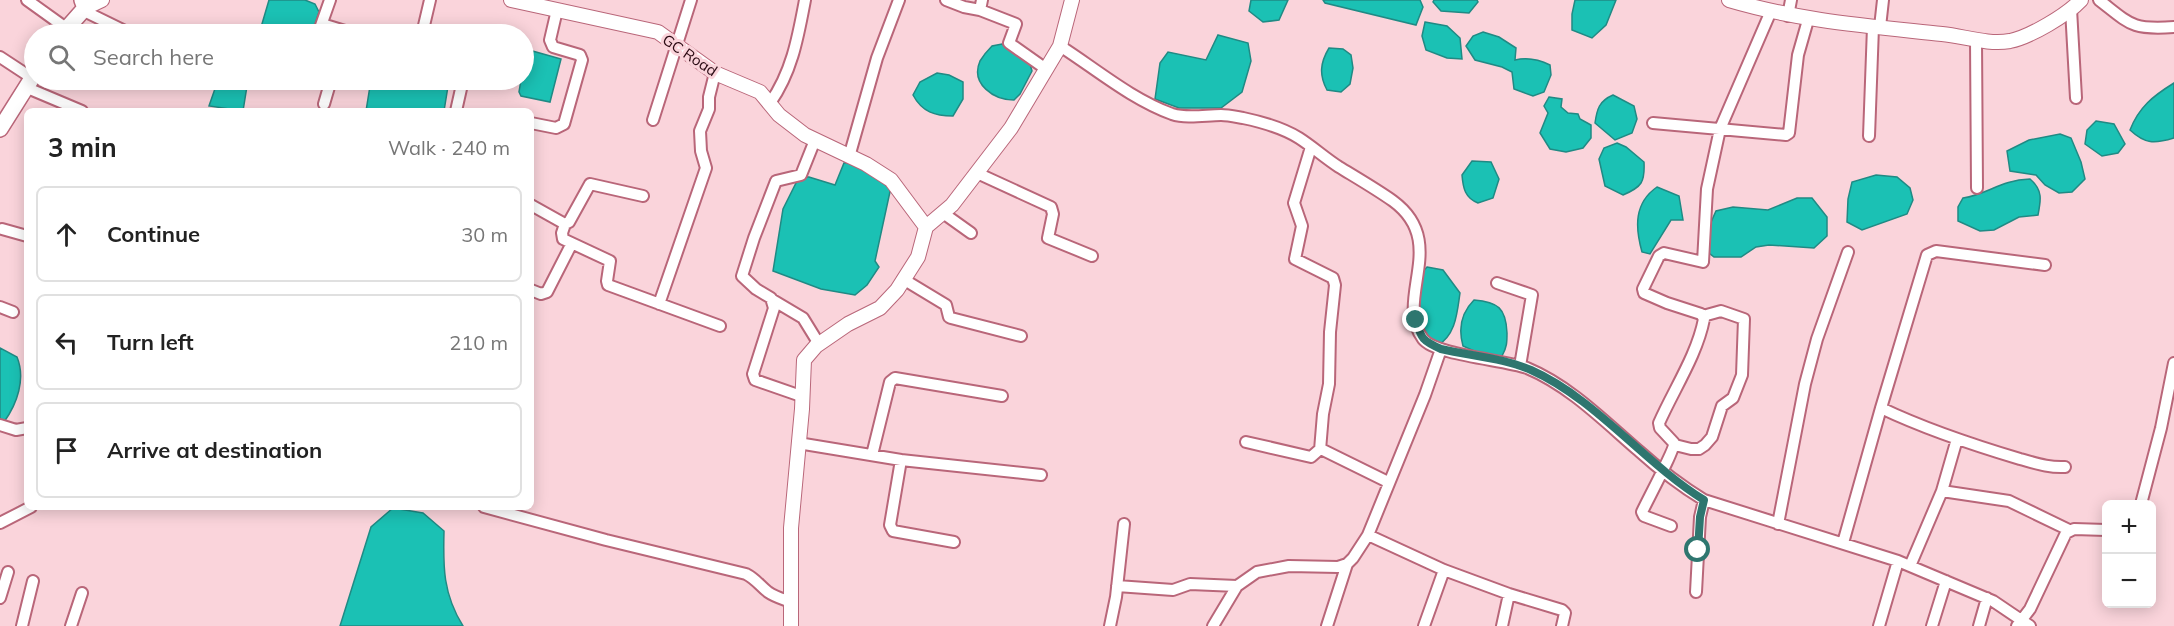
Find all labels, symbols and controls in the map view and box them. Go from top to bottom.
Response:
search box [24,24,534,90]
street label: GC Road [659,30,721,80]
icon: search [45,41,78,74]
text: Search here [93,43,214,71]
text: 3 min [48,131,117,164]
text: Walk · 240 m [388,135,510,160]
icon: ahead [50,218,83,251]
text: Continue [107,220,200,248]
text: 30 m [461,222,508,247]
route end [1402,306,1428,332]
icon: left [50,326,83,359]
text: Turn left [107,328,194,356]
text: 210 m [449,330,508,355]
icon: arrive [50,434,83,467]
text: Arrive at destination [107,436,322,464]
map controls [2102,500,2156,608]
button: + [2102,500,2156,554]
route start [1684,536,1710,562]
button: − [2102,554,2156,608]

